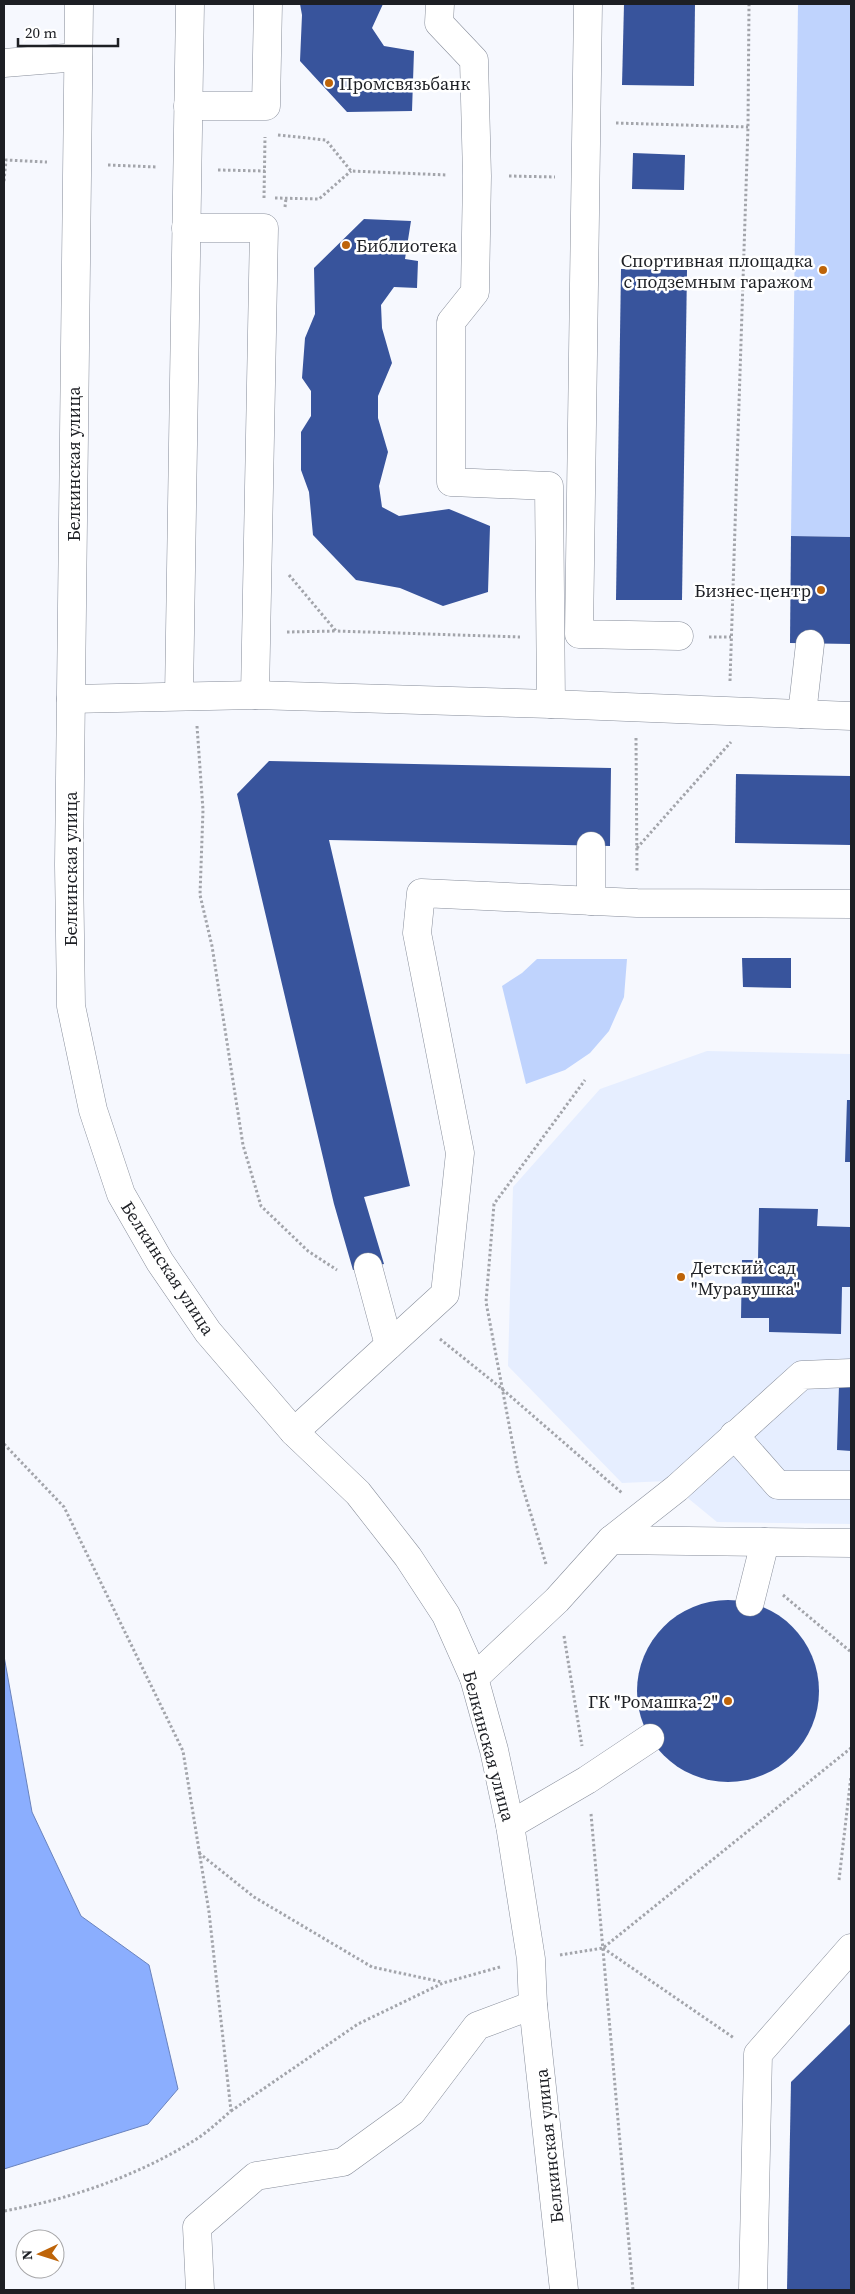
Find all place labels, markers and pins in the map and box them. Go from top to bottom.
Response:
place label: Промсвязьбанк [339,71,471,96]
marker: Промсвязьбанк [323,77,335,89]
place label: Библиотека [356,233,458,258]
marker: Библиотека [340,239,352,251]
place label: Спортивная площадка с подземным гаражом [621,248,814,294]
marker: Спортивная площадка с подземным гаражом [817,264,829,276]
place label: Бизнес-центр [694,578,811,603]
marker: Бизнес-центр [815,584,827,596]
place label: Детский сад "Муравушка" [691,1255,800,1301]
marker: Детский сад "Муравушка" [675,1271,687,1283]
place label: ГК "Ромашка-2" [588,1689,718,1714]
marker: ГК "Ромашка-2" [722,1695,734,1707]

